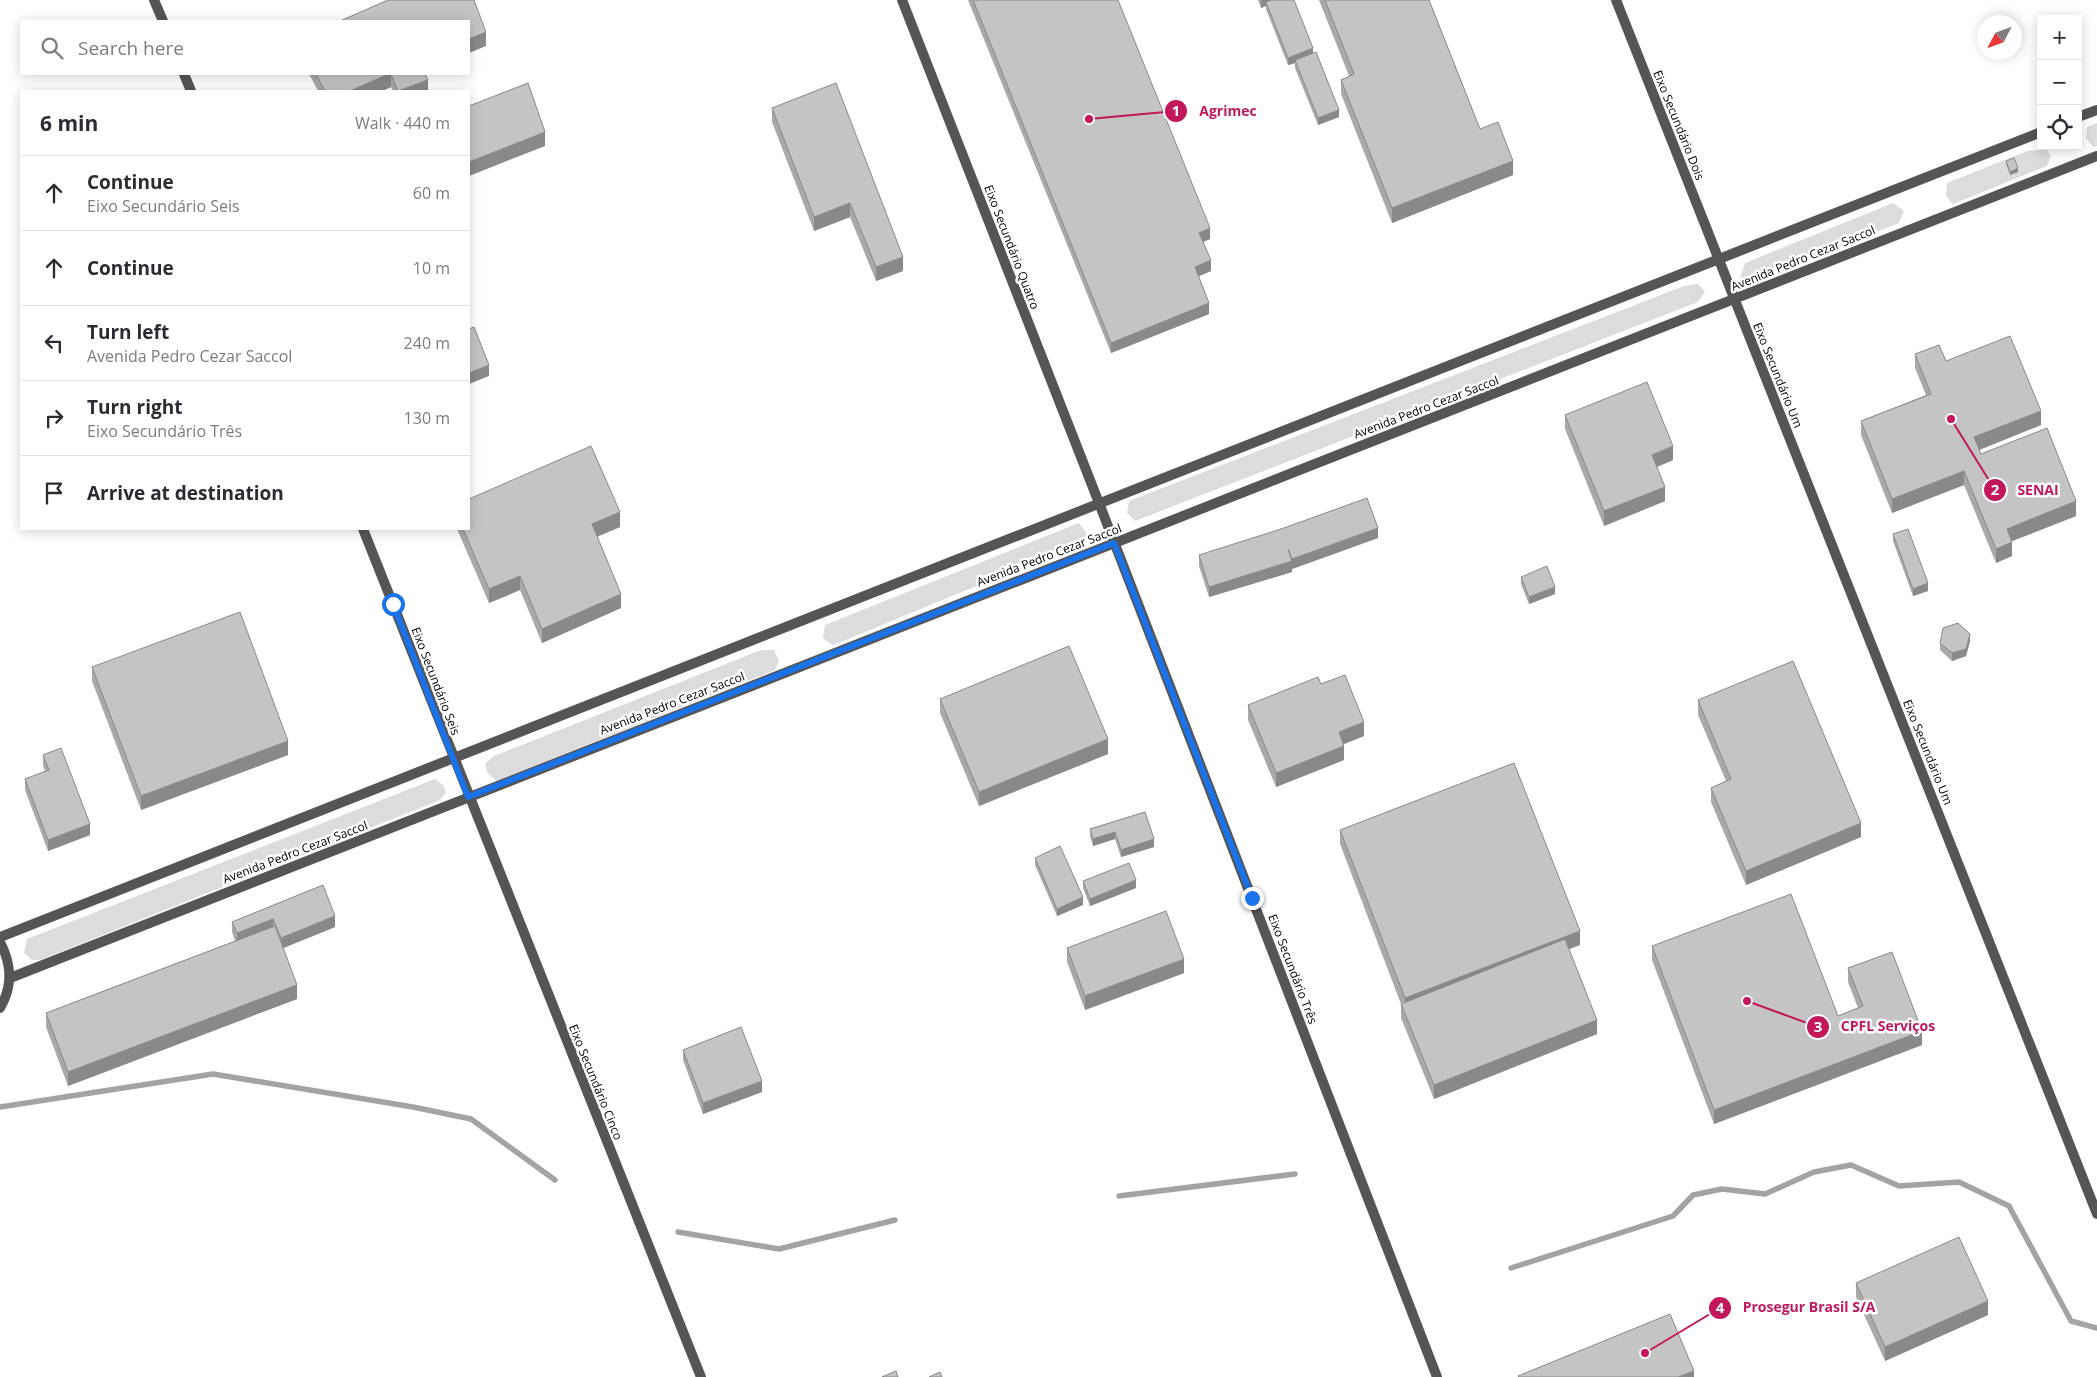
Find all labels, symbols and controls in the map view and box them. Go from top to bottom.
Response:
north arrow [1977,15,2022,60]
map controls [2037,15,2082,150]
button: + [2037,15,2082,60]
search box [20,20,470,75]
icon: search [38,34,66,62]
text: Search here [78,35,184,61]
button: − [2037,60,2082,105]
street label: Eixo Secundário Dois [1649,68,1709,183]
callout: Agrimec [1164,96,1266,125]
text: 1 [1172,100,1180,120]
text: Agrimec [1199,101,1257,120]
button: locate [2037,105,2082,150]
text: 6 min [40,109,98,137]
text: Walk · 440 m [355,112,450,134]
text: Continue [87,169,174,195]
icon: ahead [40,179,68,207]
text: 60 m [413,182,450,204]
street label: Eixo Secundário Quatro [980,182,1044,312]
text: Eixo Secundário Seis [87,195,240,217]
street label: Avenida Pedro Cezar Saccol [1728,221,1878,295]
icon: ahead [40,254,68,282]
text: Continue [87,255,174,281]
text: 10 m [413,257,450,279]
text: Turn left [87,319,169,345]
street label: Eixo Secundário Um [1749,320,1807,430]
icon: left [40,329,68,357]
text: 240 m [404,332,450,354]
text: Avenida Pedro Cezar Saccol [87,345,292,367]
street label: Avenida Pedro Cezar Saccol [1351,371,1501,443]
text: Turn right [87,394,182,420]
icon: right [40,404,68,432]
text: 130 m [404,407,450,429]
text: Eixo Secundário Três [87,420,242,442]
callout: SENAI [1983,476,2069,505]
icon: arrive [40,479,68,507]
text: 2 [1991,479,2000,499]
text: Arrive at destination [87,480,284,506]
text: SENAI [2017,480,2059,499]
street label: Avenida Pedro Cezar Saccol [974,519,1124,591]
route start [382,593,405,616]
street label: Eixo Secundário Seis [408,625,465,738]
street label: Avenida Pedro Cezar Saccol [597,667,747,739]
street label: Eixo Secundário Um [1899,697,1957,807]
street label: Avenida Pedro Cezar Saccol [220,816,370,888]
route end [1241,887,1264,910]
street label: Eixo Secundário Três [1264,912,1322,1027]
callout: CPFL Serviços [1805,1012,1945,1041]
text: 3 [1814,1016,1822,1036]
text: CPFL Serviços [1841,1016,1935,1035]
street label: Eixo Secundário Cinco [565,1022,627,1142]
callout: Prosegur Brasil S/A [1707,1293,1885,1322]
text: 4 [1716,1297,1725,1317]
text: Prosegur Brasil S/A [1743,1297,1876,1316]

